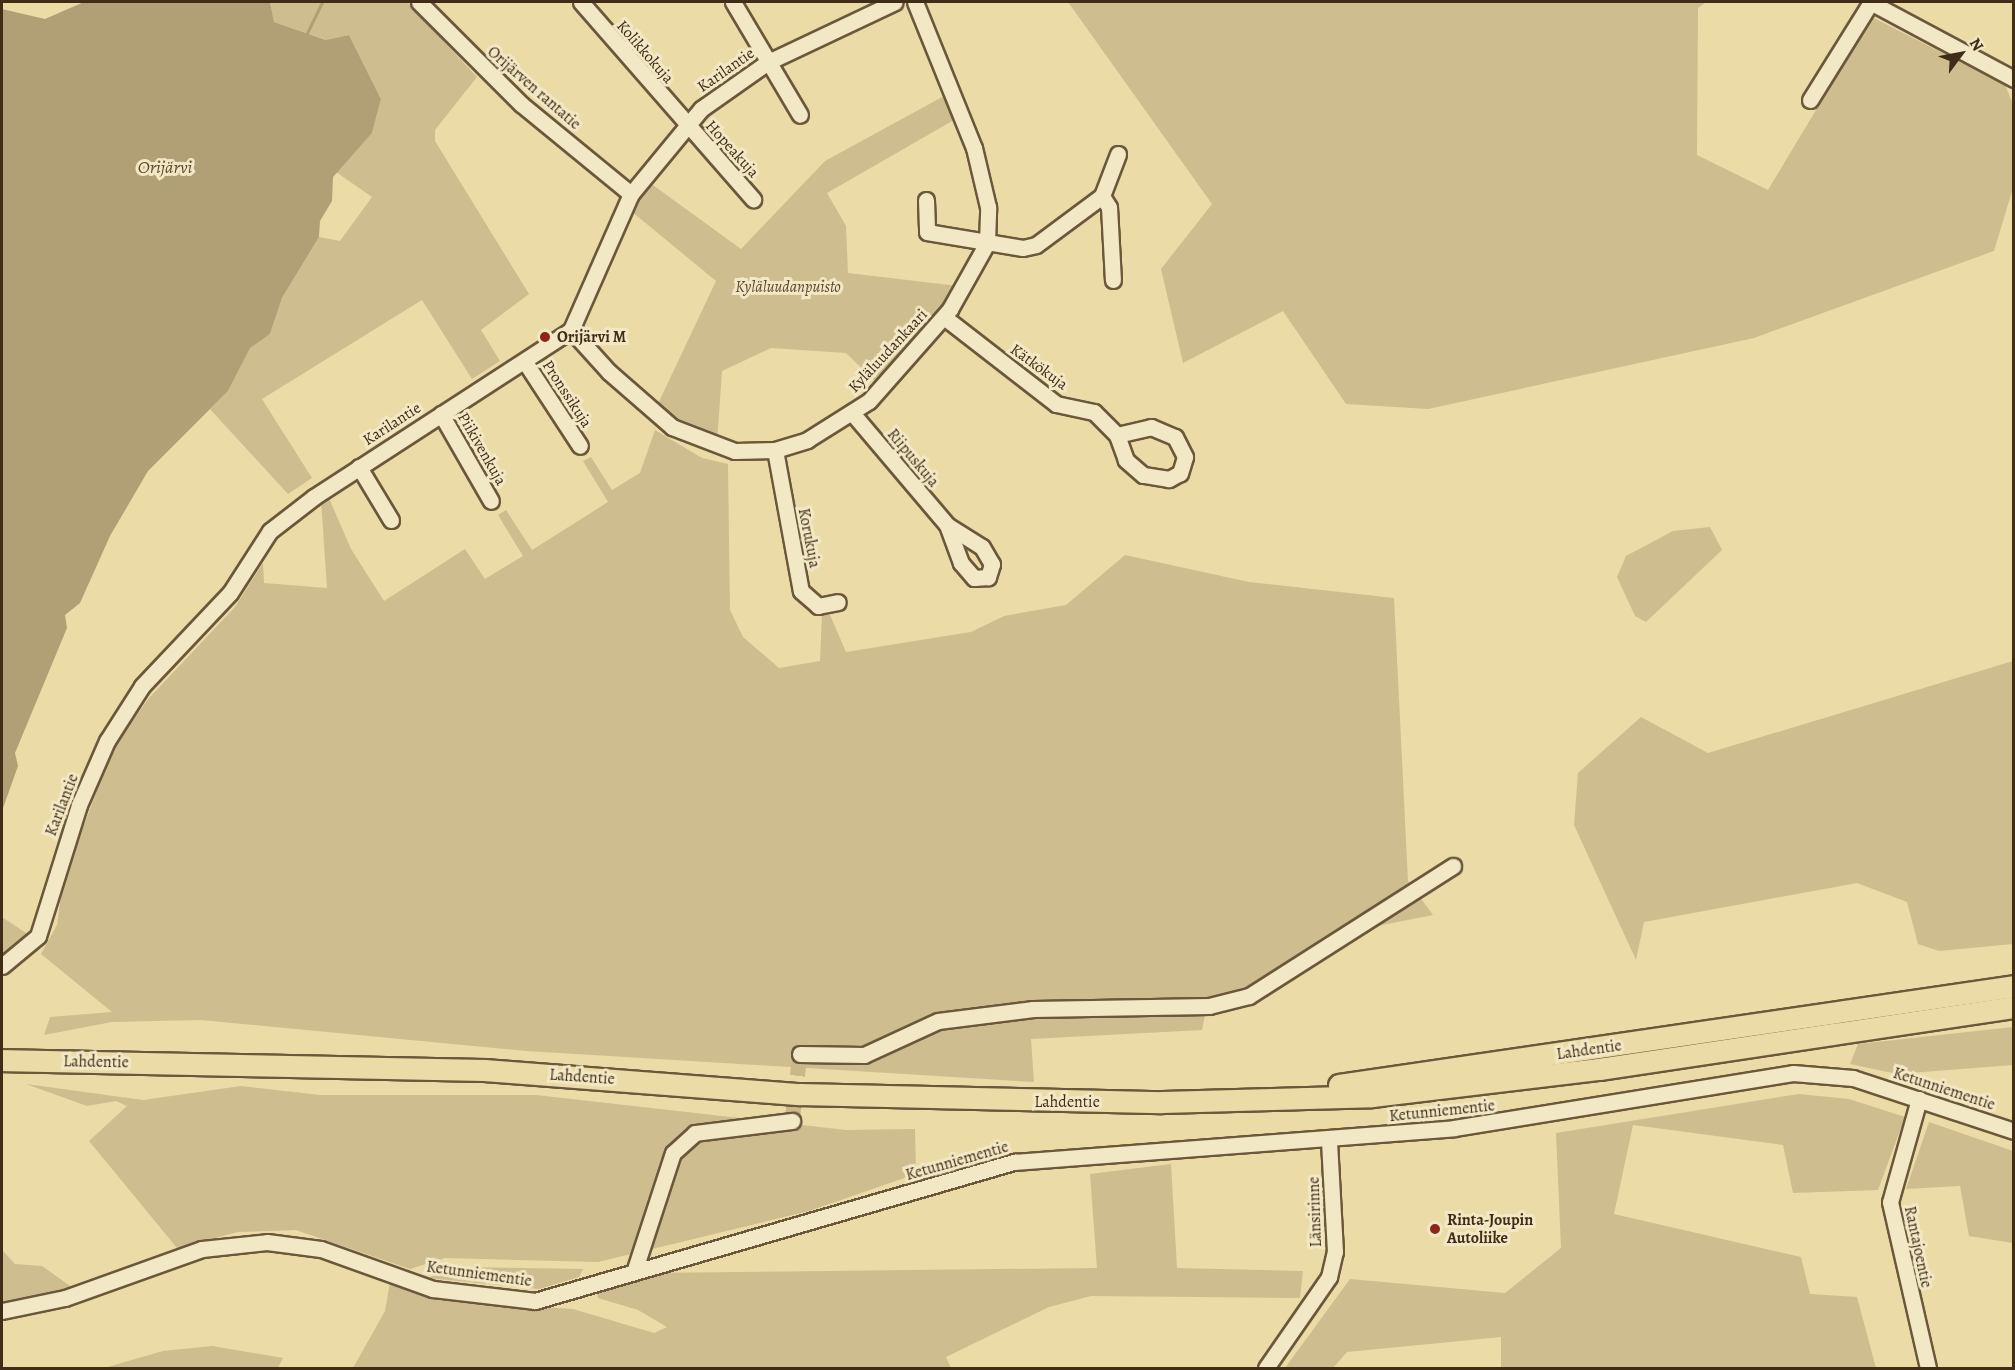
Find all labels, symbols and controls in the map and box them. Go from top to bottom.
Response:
street label: Kolikkokuja [612,16,678,88]
north arrow [1931,24,1991,84]
text: N [1964,34,1989,55]
street label: Orijärven rantatie [483,42,585,134]
street label: Karilantie [694,43,758,97]
street label: Hopeakuja [701,116,763,182]
water label: Orijärvi [138,156,192,178]
park label: Kyläluudanpuisto [735,277,841,297]
street label: Kyläluudankaari [844,305,932,397]
place label: Orijärvi M [557,327,626,347]
marker: Orijärvi M [538,330,552,344]
street label: Kätkökuja [1007,340,1071,394]
street label: Pronssikuja [538,357,596,431]
street label: Karilantie [359,398,425,450]
street label: Piikivenkuja [453,409,511,489]
street label: Riipuskuja [883,425,943,491]
street label: Korukuja [794,507,824,569]
street label: Karilantie [41,771,83,839]
street label: Lahdentie [1555,1036,1623,1064]
street label: Lahdentie [63,1052,129,1072]
street label: Ketunniementie [1891,1063,1997,1115]
street label: Lahdentie [549,1065,615,1089]
street label: Lahdentie [1034,1092,1100,1112]
street label: Ketunniementie [1388,1096,1496,1126]
street label: Ketunniementie [903,1137,1011,1185]
street label: Länsirinne [1304,1176,1326,1248]
street label: Rantajoentie [1900,1204,1936,1290]
place label: Rinta-Joupin Autoliike [1447,1210,1533,1248]
marker: Rinta-Joupin Autoliike [1428,1222,1442,1236]
street label: Ketunniementie [425,1257,533,1291]

